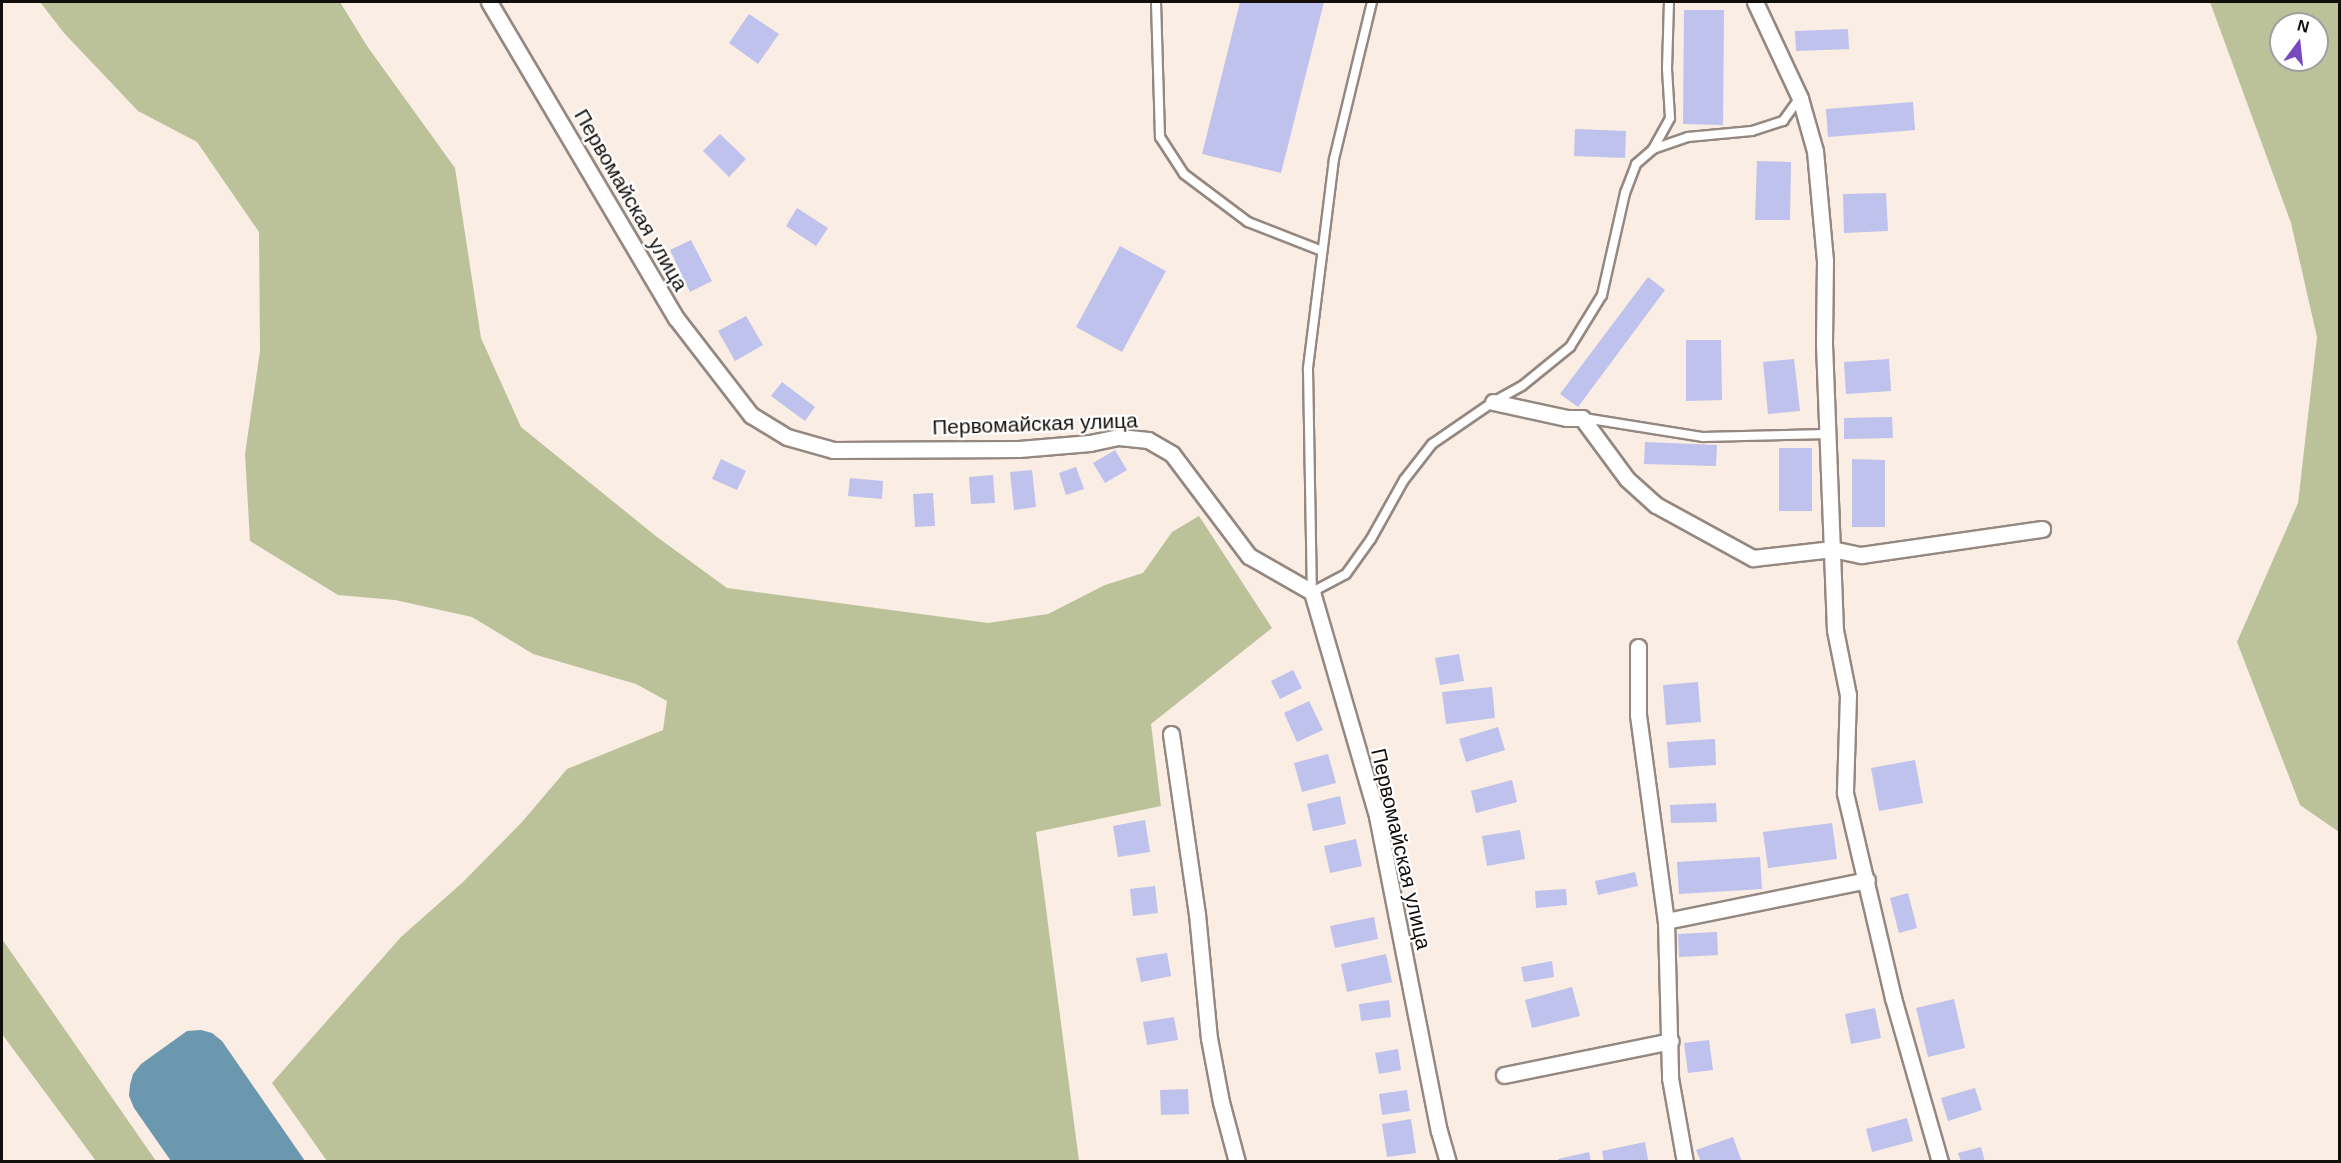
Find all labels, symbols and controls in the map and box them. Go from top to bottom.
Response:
north arrow [2269,12,2329,72]
text: N [2295,16,2311,36]
street label: Первомайская улица [569,105,693,295]
street label: Первомайская улица [932,408,1138,440]
street label: Первомайская улица [1366,746,1436,952]

